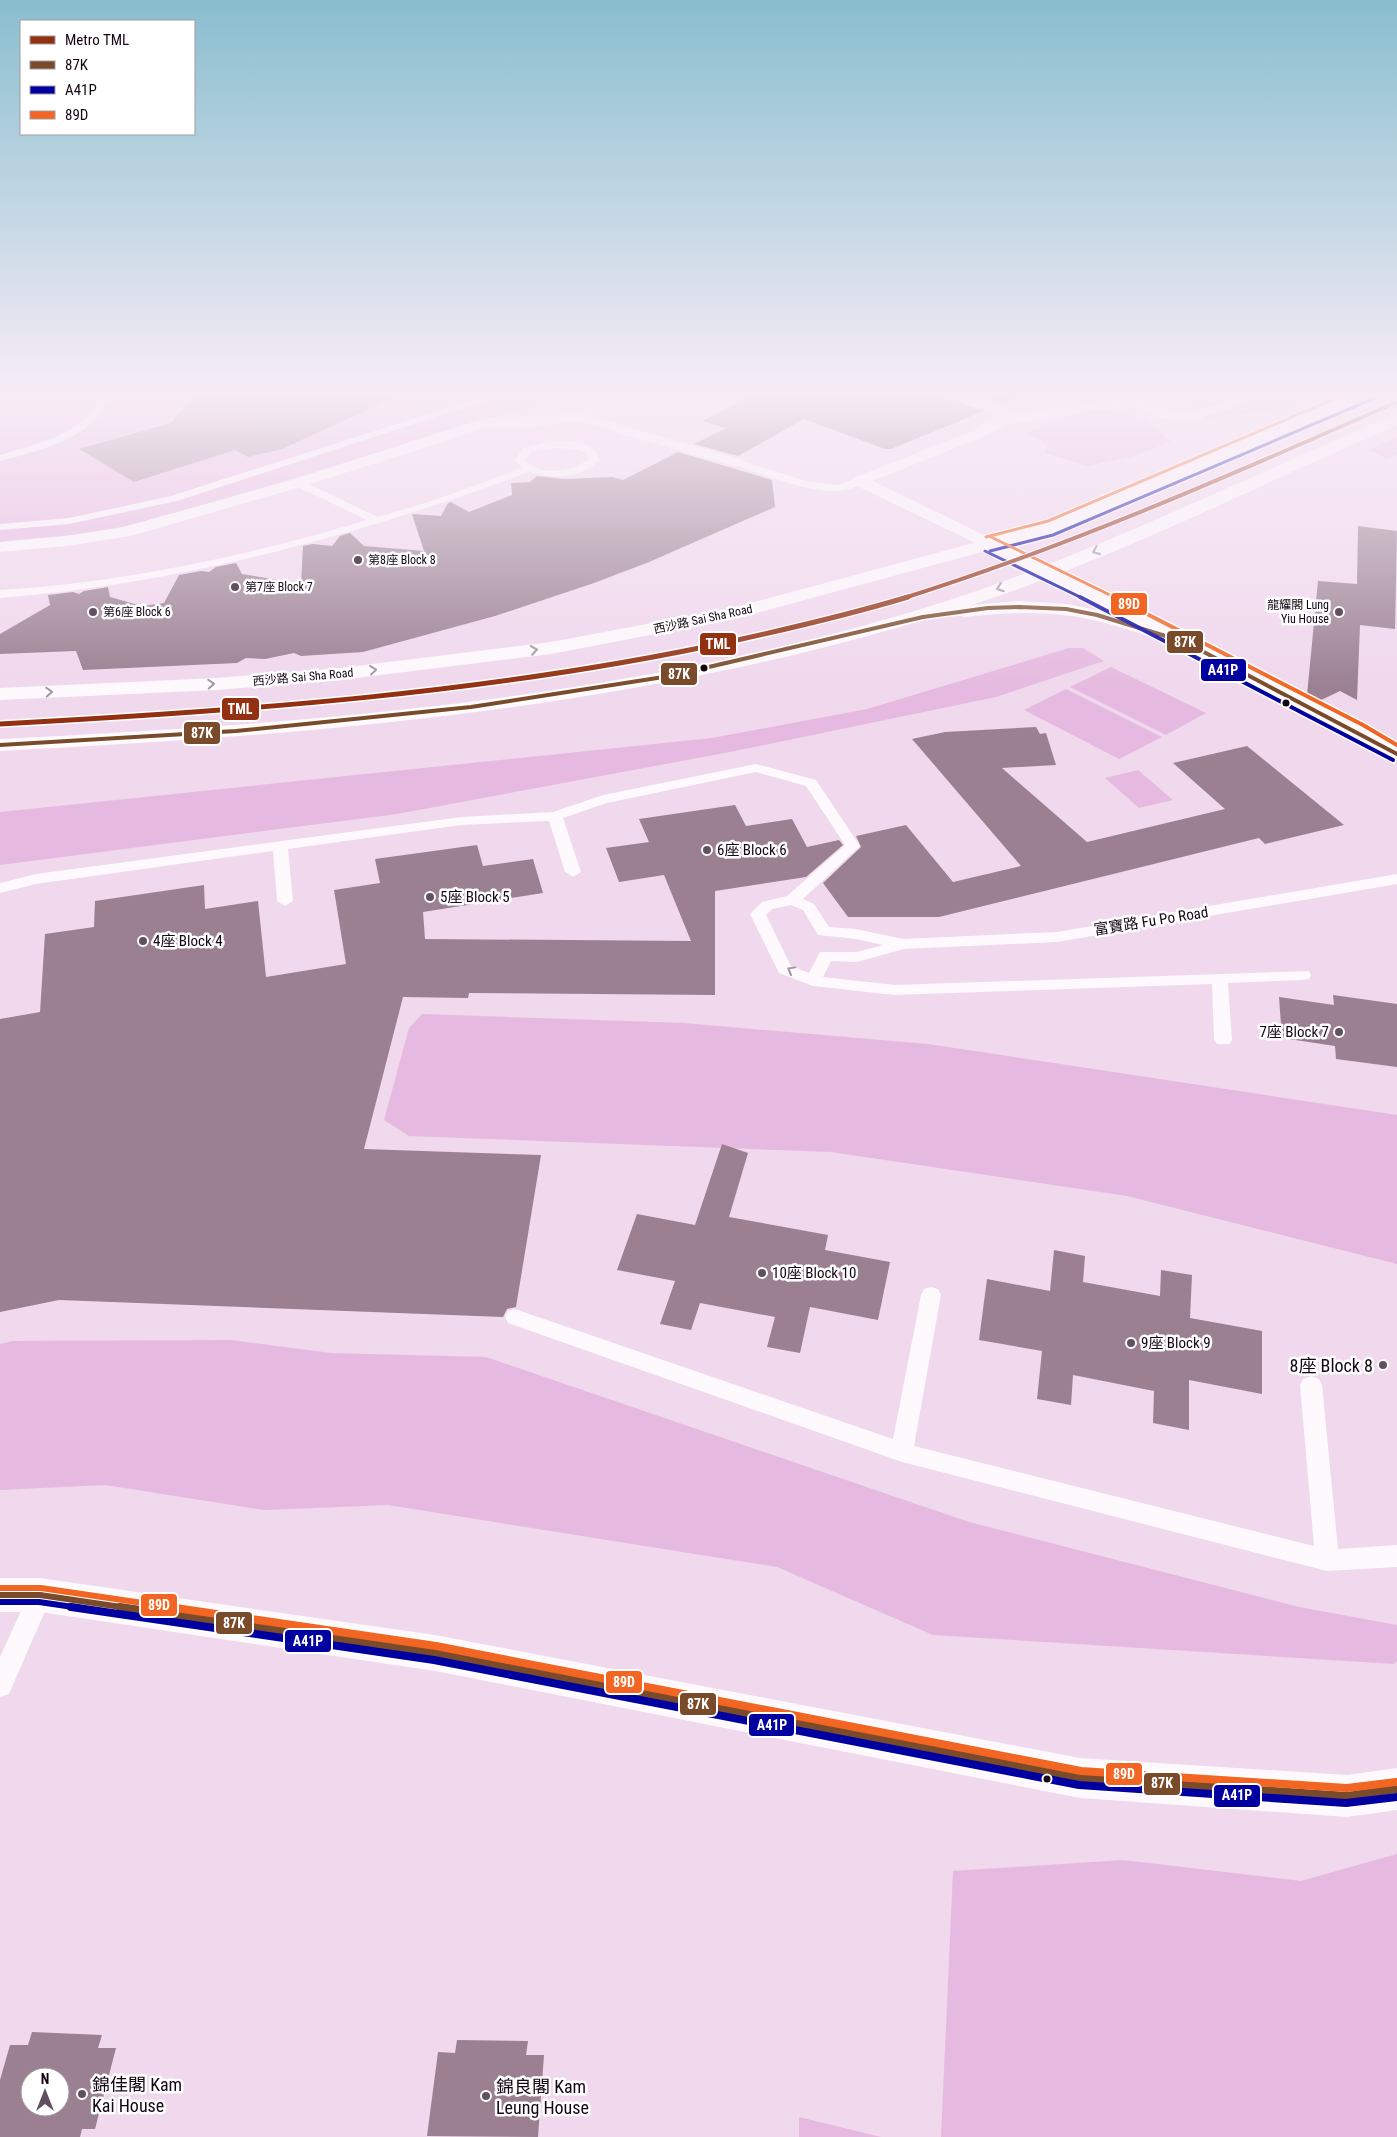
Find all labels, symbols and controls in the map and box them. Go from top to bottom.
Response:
legend [20,20,195,135]
text: Metro TML [65,31,129,49]
text: 87K [65,56,89,74]
text: A41P [65,81,97,99]
text: 89D [65,106,88,124]
one-way arrow [1092,544,1101,555]
place label: 第8座 Block 8 [368,553,436,567]
marker: 第8座 Block 8 [352,554,364,566]
place label: 第7座 Block 7 [245,580,313,594]
marker: 第7座 Block 7 [229,581,241,593]
one-way arrow [996,582,1005,592]
line badge: 89D [1110,592,1148,616]
text: 89D [1118,596,1140,612]
place label: 龍耀閣 Lung Yiu House [1267,598,1329,626]
street label: 西沙路 Sai Sha Road [652,602,754,636]
place label: 第6座 Block 6 [103,605,171,619]
marker: 第6座 Block 6 [87,606,99,618]
marker: 龍耀閣 Lung Yiu House [1333,606,1345,618]
line badge: 87K [1166,630,1204,654]
line badge: TML [699,632,737,656]
text: 87K [1174,634,1196,650]
text: TML [706,636,731,652]
one-way arrow [530,645,538,656]
line badge: A41P [1200,658,1247,682]
line badge: 87K [660,662,698,686]
text: A41P [1208,662,1238,678]
unlabelled marker [699,663,709,673]
one-way arrow [369,665,377,676]
street label: 西沙路 Sai Sha Road [252,666,354,688]
text: 87K [668,666,690,682]
one-way arrow [207,679,215,690]
one-way arrow [45,686,53,697]
line badge: TML [221,697,260,721]
unlabelled marker [1281,698,1291,708]
text: TML [228,701,253,717]
line badge: 87K [183,721,221,745]
text: 87K [191,725,213,741]
place label: 6座 Block 6 [717,841,787,859]
marker: 6座 Block 6 [701,844,713,856]
place label: 5座 Block 5 [440,888,510,906]
marker: 5座 Block 5 [424,891,436,903]
street label: 富寶路 Fu Po Road [1093,903,1209,939]
place label: 4座 Block 4 [153,932,223,950]
marker: 4座 Block 4 [137,935,149,947]
one-way arrow [787,966,796,976]
place label: 7座 Block 7 [1259,1023,1329,1041]
marker: 7座 Block 7 [1333,1026,1345,1038]
place label: 10座 Block 10 [772,1264,856,1282]
marker: 10座 Block 10 [756,1267,768,1279]
place label: 9座 Block 9 [1141,1334,1211,1352]
marker: 9座 Block 9 [1125,1337,1137,1349]
place label: 8座 Block 8 [1290,1355,1373,1376]
marker: 8座 Block 8 [1377,1359,1389,1371]
line badge: 89D [140,1593,178,1617]
text: 89D [148,1597,170,1613]
line badge: 87K [215,1611,253,1635]
text: 87K [223,1615,245,1631]
line badge: A41P [284,1629,332,1653]
text: A41P [293,1633,323,1649]
line badge: 89D [605,1670,643,1694]
text: 89D [613,1674,635,1690]
line badge: 87K [679,1692,717,1716]
text: 87K [687,1696,709,1712]
line badge: A41P [748,1713,795,1737]
text: A41P [757,1717,787,1733]
line badge: 89D [1105,1762,1143,1786]
text: 89D [1113,1766,1135,1782]
line badge: 87K [1143,1772,1181,1796]
unlabelled marker [1042,1774,1052,1784]
text: 87K [1151,1775,1173,1791]
line badge: A41P [1213,1784,1261,1808]
text: A41P [1222,1787,1252,1803]
north arrow [20,2067,70,2117]
text: N [41,2071,49,2087]
place label: 錦佳閣 Kam Kai House [92,2074,182,2116]
place label: 錦良閣 Kam Leung House [496,2076,589,2118]
marker: 錦佳閣 Kam Kai House [76,2088,88,2100]
marker: 錦良閣 Kam Leung House [480,2090,492,2102]

